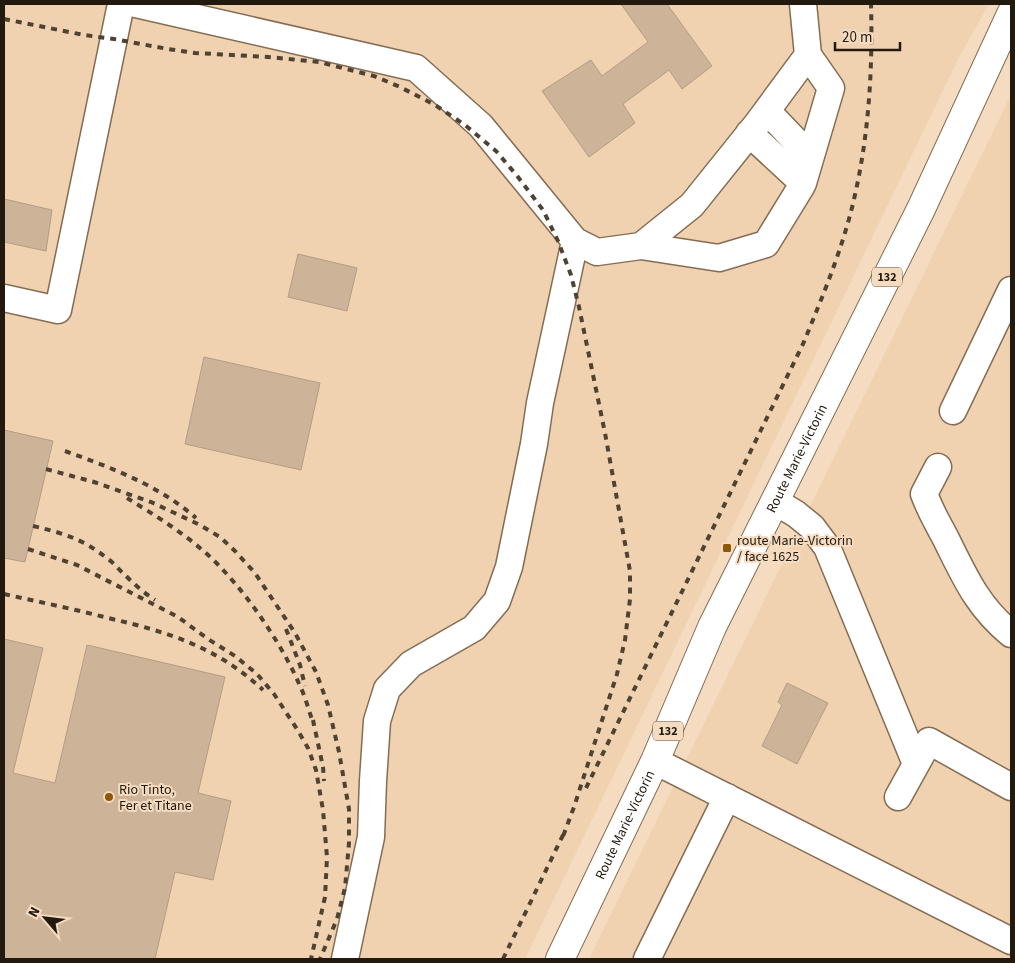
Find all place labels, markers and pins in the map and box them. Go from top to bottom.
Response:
place label: route Marie-Victorin / face 1625 [737,531,853,567]
marker: route Marie-Victorin / face 1625 [721,542,733,554]
place label: Rio Tinto, Fer et Titane [119,780,192,816]
marker: Rio Tinto, Fer et Titane [103,791,115,803]

